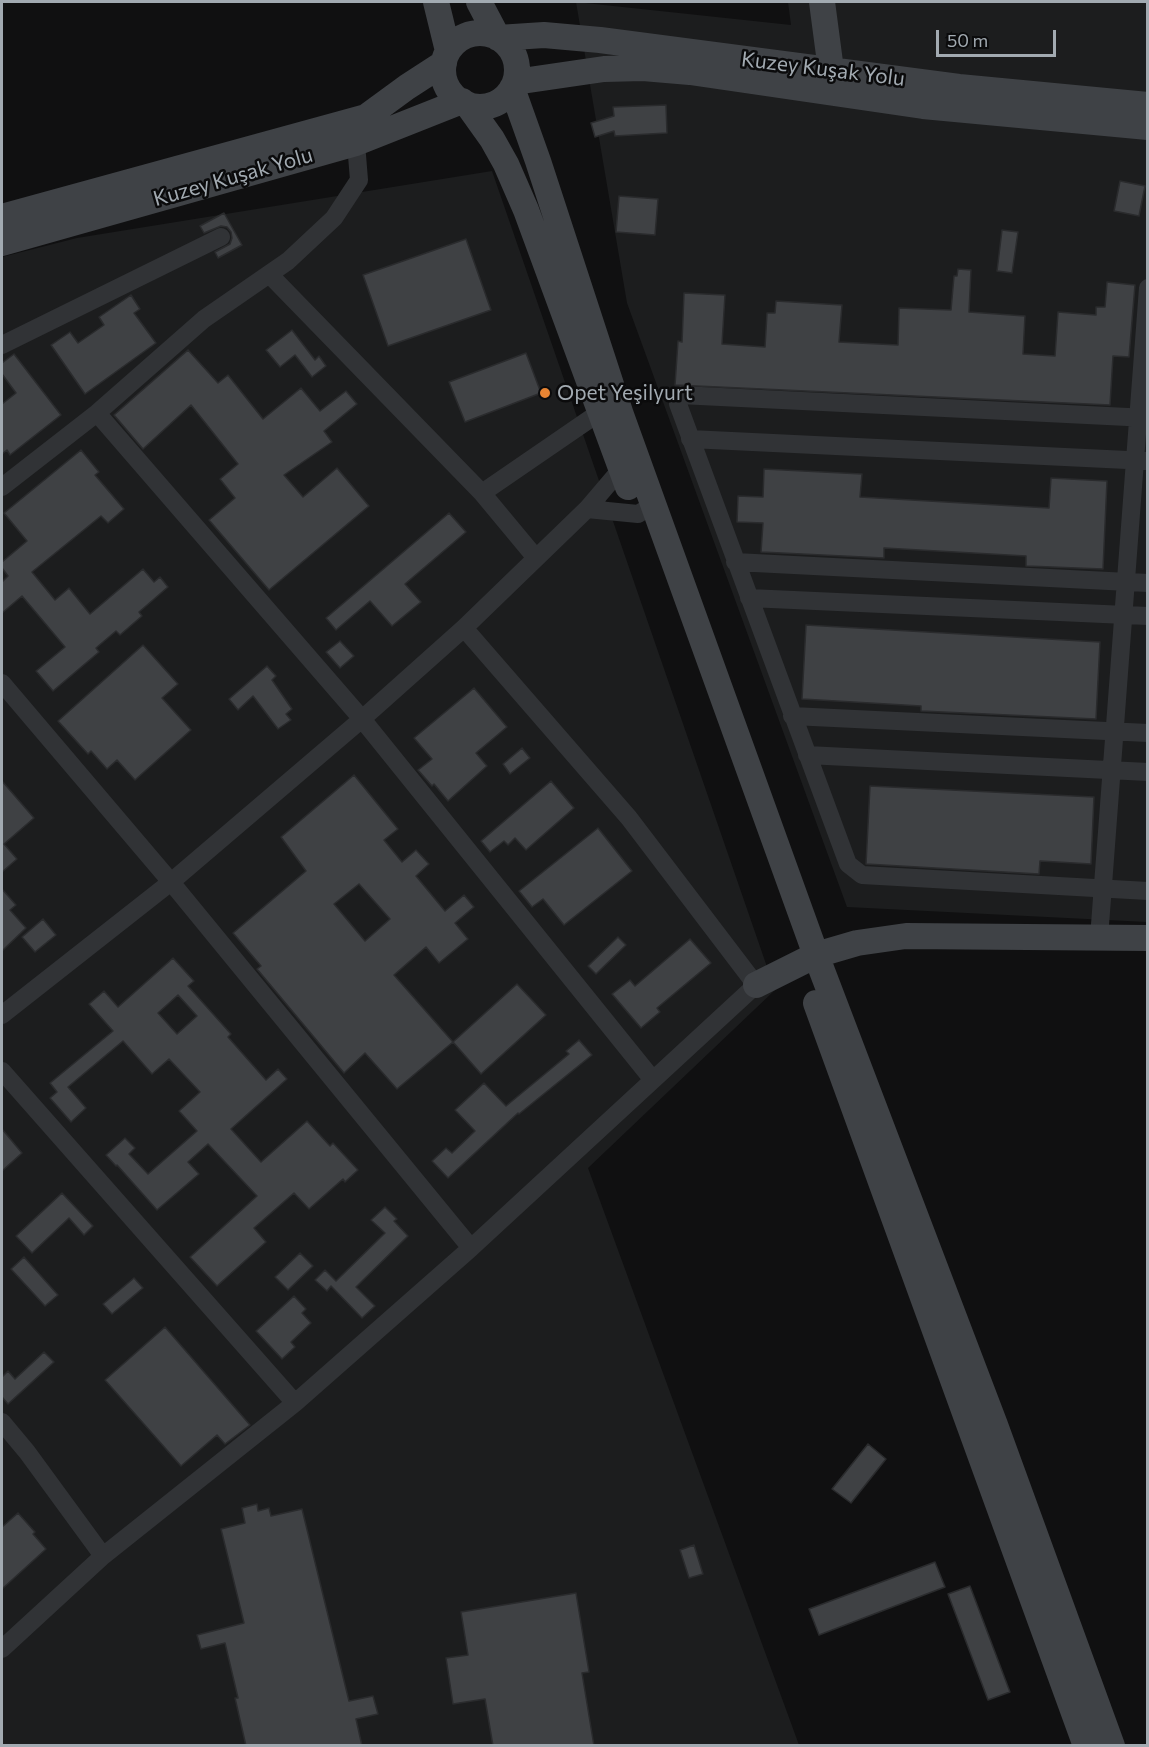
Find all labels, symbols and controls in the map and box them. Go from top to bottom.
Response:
scale bar [939,18,1059,56]
text: 50 m [947,29,988,51]
street label: Kuzey Kuşak Yolu [740,46,906,92]
street label: Kuzey Kuşak Yolu [150,142,316,212]
place label: Opet Yeşilyurt [557,380,693,406]
marker: Opet Yeşilyurt [538,386,552,400]

